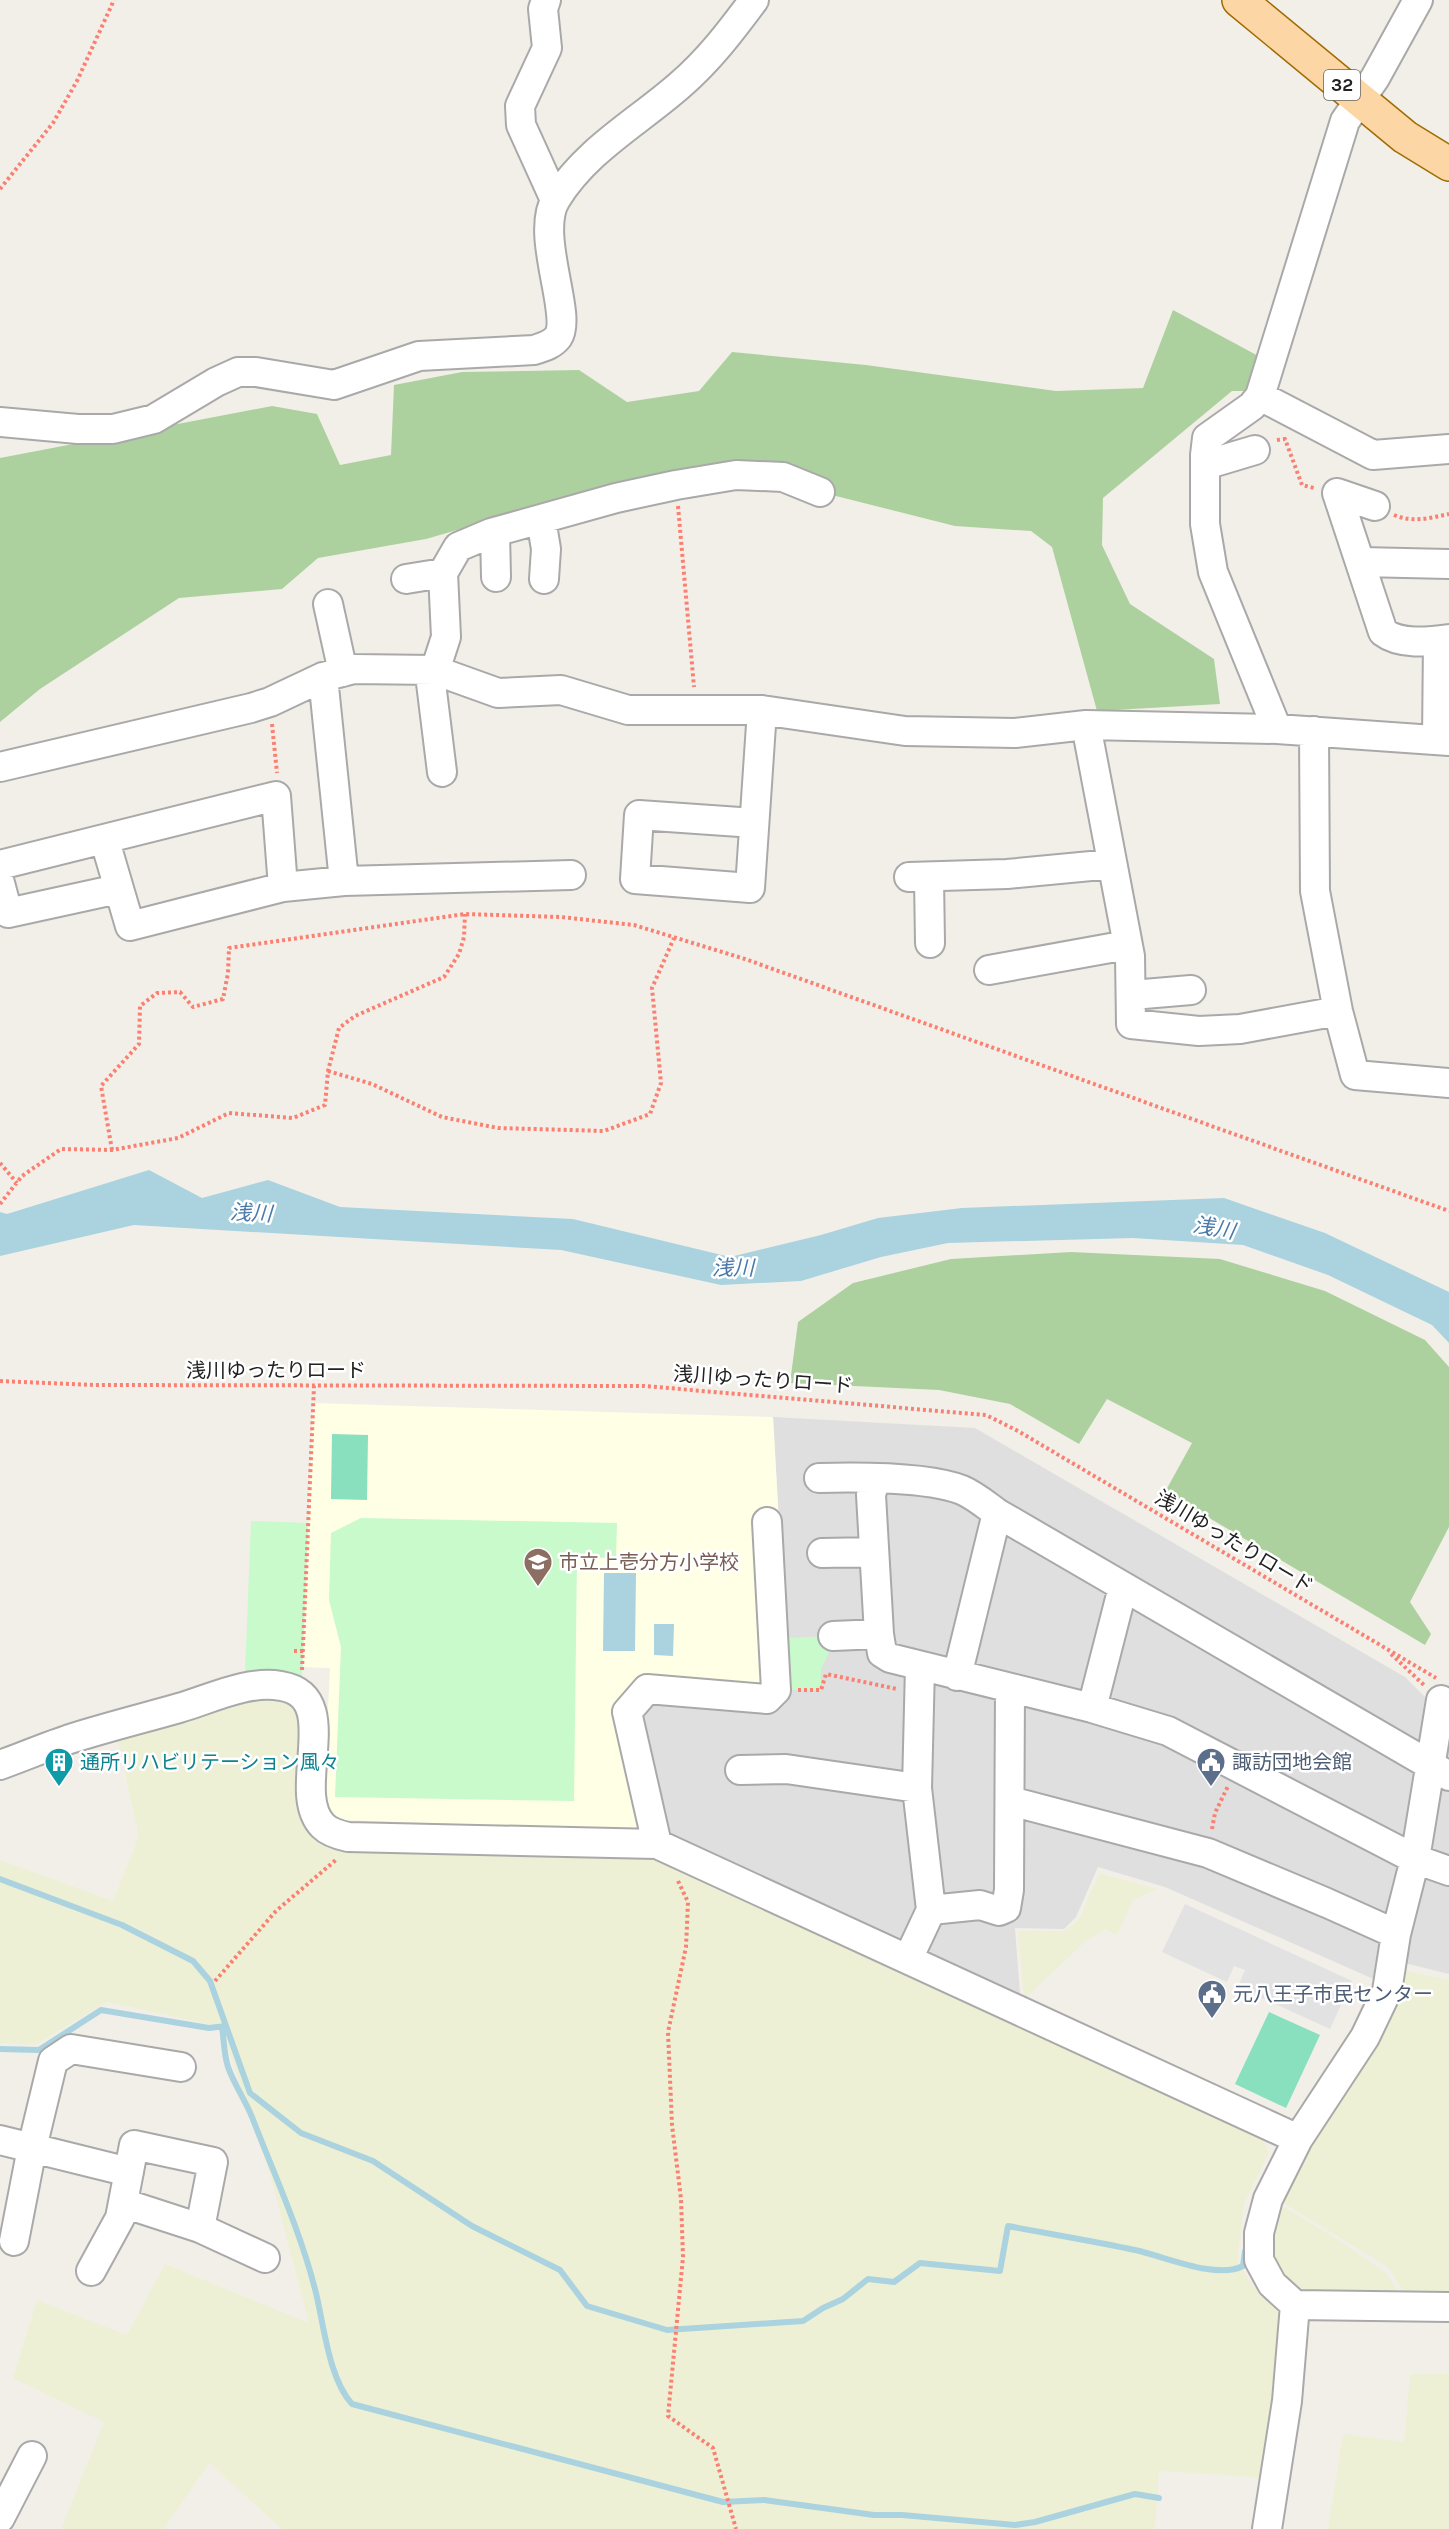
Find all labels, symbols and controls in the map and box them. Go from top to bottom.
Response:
road number: 32 [1324,70,1360,100]
water label: 浅川 [229,1200,275,1226]
water label: 浅川 [1191,1213,1239,1244]
water label: 浅川 [712,1256,756,1280]
street label: 浅川ゆったりロード [186,1359,366,1382]
street label: 浅川ゆったりロード [672,1362,854,1398]
street label: 浅川ゆったりロード [1151,1486,1317,1598]
school or university icon: 市立上壱分方小学校 [522,1546,554,1588]
place label: 市立上壱分方小学校 [559,1551,739,1574]
building icon: 通所リハビリテーション風々 [43,1746,75,1788]
public building icon: 諏訪団地会館 [1195,1746,1227,1788]
place label: 通所リハビリテーション風々 [80,1751,340,1774]
place label: 諏訪団地会館 [1232,1751,1352,1774]
public building icon: 元八王子市民センター [1196,1978,1228,2020]
place label: 元八王子市民センター [1233,1983,1433,2006]

